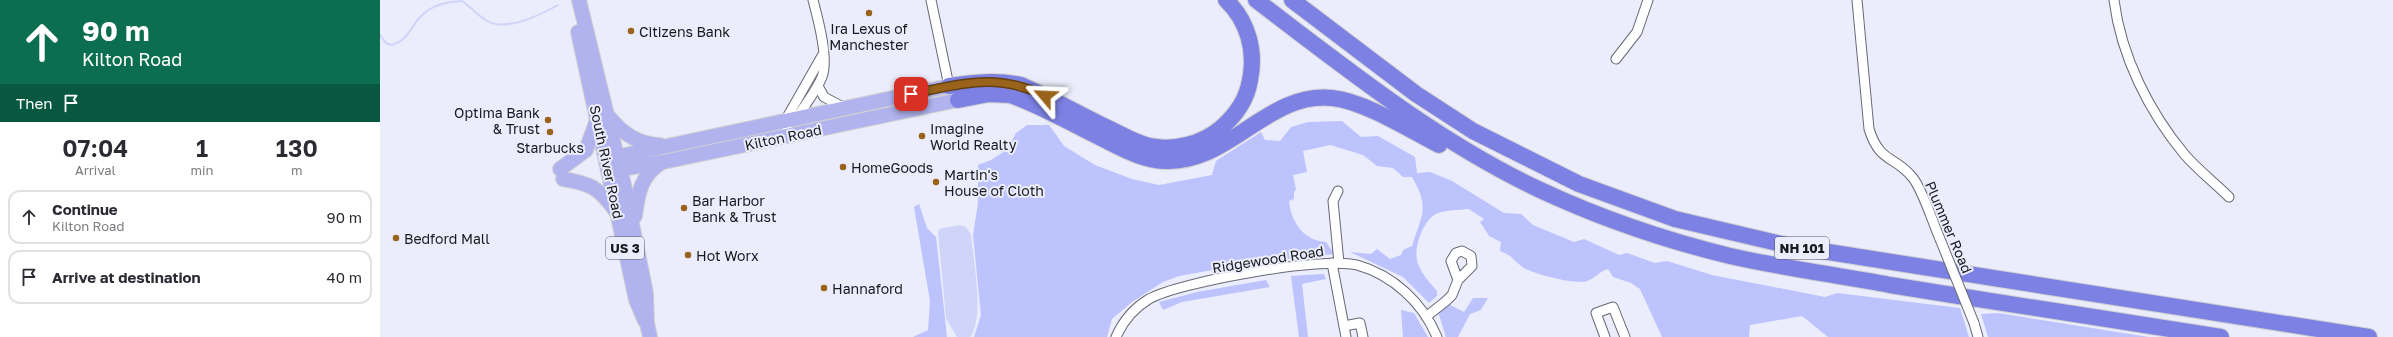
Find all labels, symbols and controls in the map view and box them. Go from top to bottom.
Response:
marker: Ira Lexus of Manchester [864,8,874,18]
text: 90 m [82,14,149,47]
icon: ahead [16,16,68,68]
place label: Ira Lexus of Manchester [829,20,909,53]
place label: Citizens Bank [639,23,730,40]
marker: Citizens Bank [626,26,636,36]
text: Kilton Road [82,48,182,70]
position arrow [1024,75,1066,117]
pin [894,77,928,111]
icon: arrive [900,83,922,105]
icon: arrive [60,92,82,114]
text: Then [16,94,52,112]
place label: Optima Bank & Trust [454,104,540,137]
street label: South River Road [587,104,627,220]
marker: Optima Bank & Trust [543,115,553,125]
place label: Imagine World Realty [930,120,1017,153]
street label: Kilton Road [743,121,823,153]
marker: Starbucks [545,127,555,137]
marker: Imagine World Realty [917,131,927,141]
text: 07:04 [62,133,128,162]
text: 1 [196,133,208,162]
text: 130 [276,133,318,162]
place label: Starbucks [516,139,584,156]
place label: HomeGoods [851,159,933,176]
text: Arrival [75,162,116,178]
text: min [191,162,214,178]
text: m [291,162,303,178]
marker: HomeGoods [838,162,848,172]
place label: Martin's House of Cloth [944,166,1044,199]
marker: Martin's House of Cloth [931,177,941,187]
street label: Plummer Road [1922,178,1976,276]
place label: Bar Harbor Bank & Trust [692,192,777,225]
text: Continue [52,200,118,218]
marker: Bar Harbor Bank & Trust [679,203,689,213]
icon: ahead [18,206,40,228]
text: 90 m [327,208,362,226]
text: Kilton Road [52,218,124,234]
place label: Bedford Mall [404,230,490,247]
marker: Bedford Mall [391,233,401,243]
road number: US 3 [606,237,644,259]
road number: NH 101 [1775,237,1829,259]
street label: Ridgewood Road [1211,242,1325,276]
place label: Hot Worx [696,247,759,264]
marker: Hot Worx [683,250,693,260]
icon: arrive [18,266,40,288]
text: Arrive at destination [52,268,201,286]
text: 40 m [327,268,362,286]
place label: Hannaford [832,280,903,297]
marker: Hannaford [819,283,829,293]

